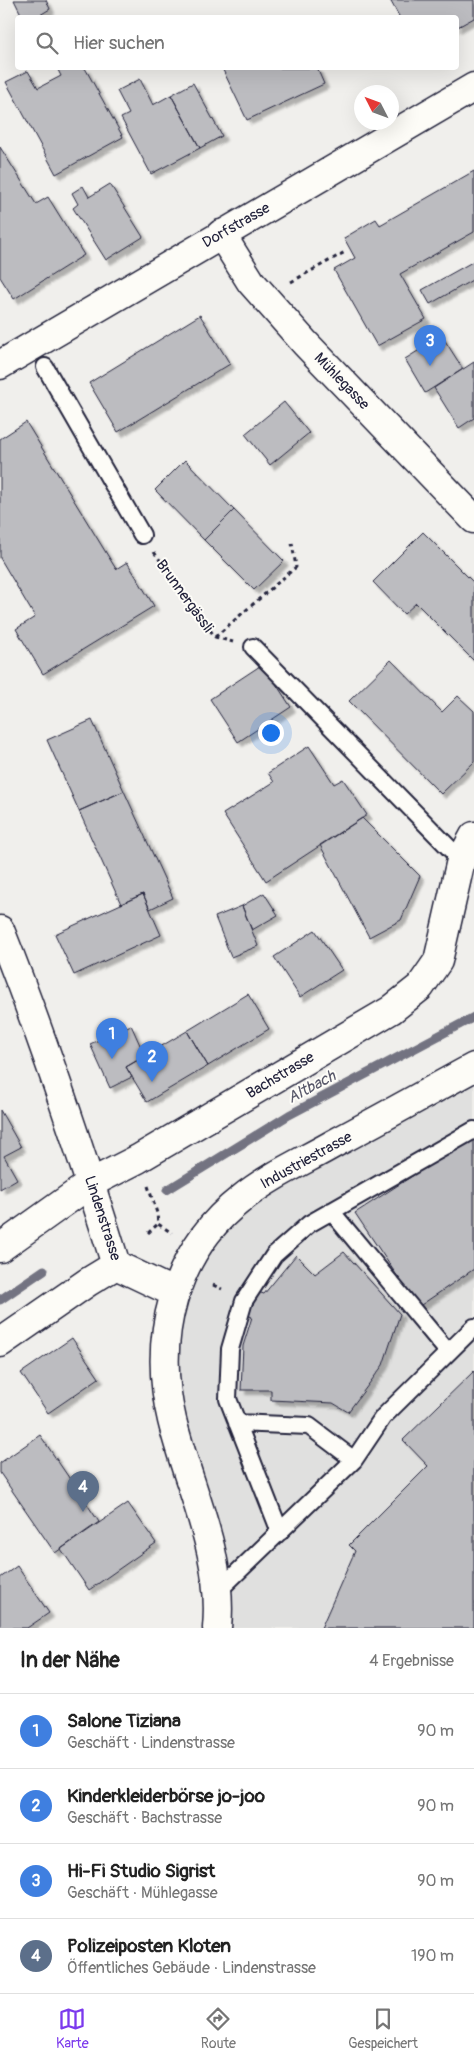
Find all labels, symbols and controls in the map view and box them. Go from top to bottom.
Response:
search box [15,15,459,70]
icon: search [33,29,61,57]
text: Hier suchen [73,31,165,55]
north arrow [354,85,399,130]
street label: Dorfstrasse [199,198,274,252]
pin: 3 [414,325,446,366]
street label: Mühlegasse [310,349,374,414]
street label: Brunnergässli [152,556,218,637]
your location [258,720,284,746]
pin: 1 [96,1018,128,1059]
pin: 2 [136,1041,168,1082]
street label: Bachstrasse [243,1047,318,1103]
water label: Altbach [284,1065,340,1108]
street label: Industriestrasse [257,1127,356,1193]
street label: Lindenstrasse [80,1173,125,1264]
pin: 4 [67,1471,99,1512]
text: In der Nähe [20,1647,120,1674]
text: 4 Ergebnisse [369,1651,454,1671]
text: Salone Tiziana [67,1709,181,1733]
text: 1 [33,1721,39,1741]
text: 90 m [417,1721,454,1741]
text: Geschäft · Lindenstrasse [67,1733,235,1753]
text: Kinderkleiderbörse jo-joo [67,1784,265,1808]
text: 2 [32,1796,40,1816]
text: 90 m [417,1796,454,1816]
text: Geschäft · Bachstrasse [67,1808,222,1828]
text: Hi-Fi Studio Sigrist [67,1859,215,1883]
text: 3 [32,1871,40,1891]
text: 90 m [417,1871,454,1891]
text: Geschäft · Mühlegasse [67,1883,218,1903]
text: Polizeiposten Kloten [67,1934,231,1958]
text: 4 [31,1946,41,1966]
text: 190 m [411,1946,454,1966]
text: Öffentliches Gebäude · Lindenstrasse [67,1958,316,1978]
tab: Karte [56,2005,89,2052]
tab: Route [201,2005,236,2052]
tab: Gespeichert [348,2005,418,2052]

